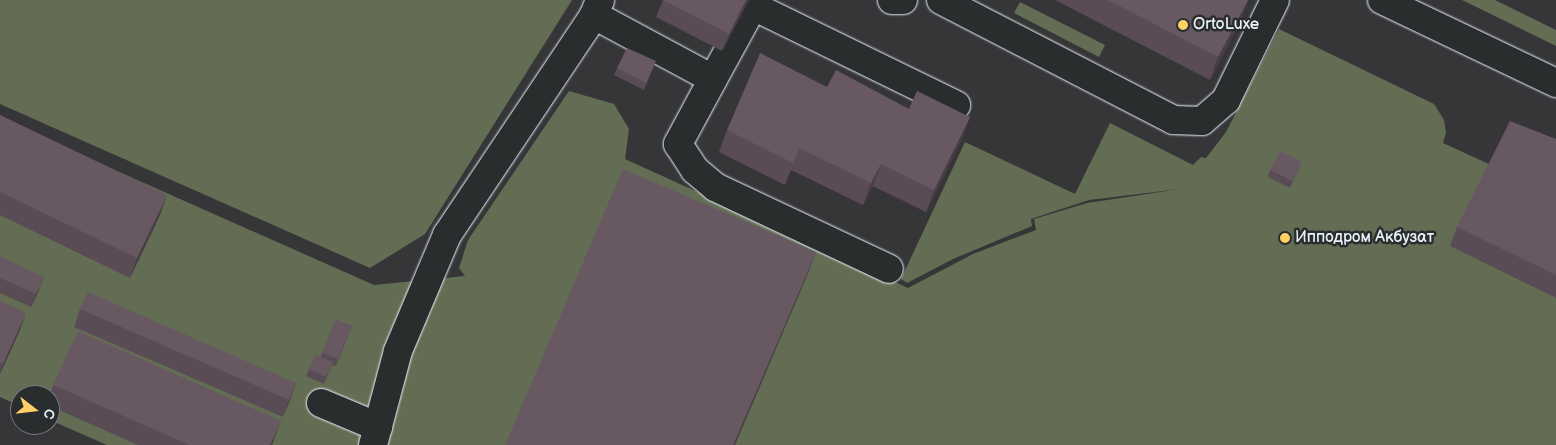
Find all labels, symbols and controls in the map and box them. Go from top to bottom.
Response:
place label: OrtoLuxe [1193,15,1259,35]
marker: OrtoLuxe [1177,19,1189,31]
place label: Ипподром Акбузат [1295,228,1434,248]
marker: Ипподром Акбузат [1279,232,1291,244]
north arrow [10,385,60,435]
text: С [39,407,58,421]

